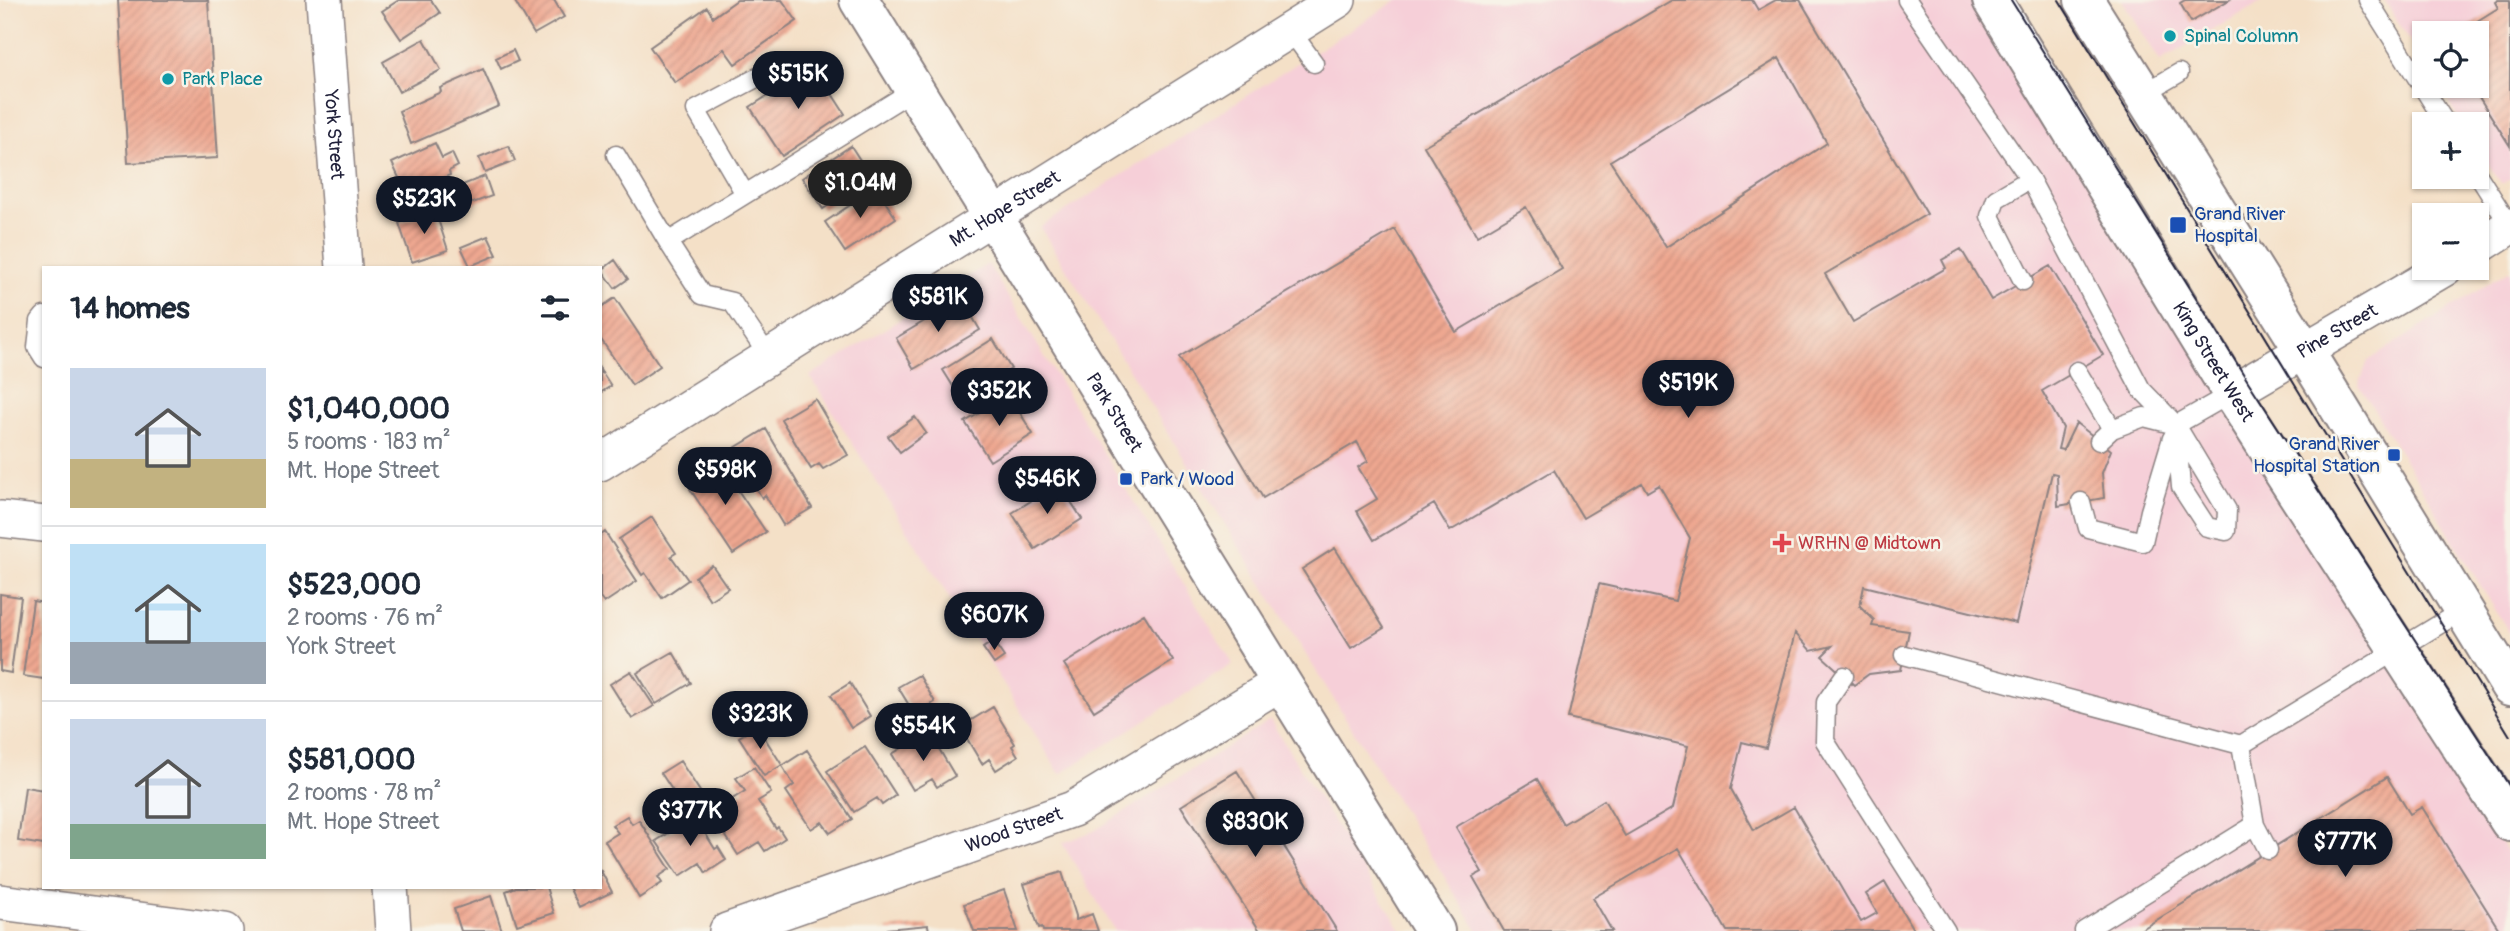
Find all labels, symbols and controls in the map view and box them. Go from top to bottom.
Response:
map controls [2412,21,2489,280]
button: locate [2412,21,2489,98]
place label: Spinal Column [2184,24,2299,48]
marker: Spinal Column [2162,28,2178,44]
pin: $515K [749,52,847,111]
text: $515K [768,59,828,88]
place label: Park Place [182,67,263,91]
marker: Park Place [160,71,176,87]
street label: York Street [319,88,349,181]
button: + [2412,112,2489,189]
pin: $1.04M [803,160,917,220]
street label: Mt. Hope Street [945,165,1065,253]
text: $1.04M [824,168,896,197]
pin: $523K [375,176,473,236]
text: $523K [392,184,456,213]
place label: Grand River Hospital [2194,202,2286,248]
button: − [2412,203,2489,280]
marker: Grand River Hospital [2168,215,2188,235]
pin: $581K [889,274,987,334]
text: $581K [908,282,968,311]
icon: filters [536,289,574,327]
text: 14 homes [70,290,190,327]
street label: King Street West [2167,297,2260,427]
street label: Pine Street [2293,298,2382,364]
pin: $519K [1639,360,1737,420]
pin: $352K [950,368,1048,428]
street label: Park Street [1081,368,1148,457]
text: $519K [1658,368,1718,397]
text: $352K [967,376,1031,405]
text: $1,040,000 [287,390,450,427]
icon: home [126,396,210,480]
text: 5 rooms · 183 m² [287,427,451,456]
place label: Grand River Hospital Station [2253,432,2380,478]
marker: Grand River Hospital Station [2386,447,2402,463]
pin: $598K [676,448,774,507]
text: $598K [694,455,756,484]
text: Mt. Hope Street [287,456,440,485]
pin: $546K [998,456,1096,516]
text: $546K [1014,464,1080,493]
place label: Park / Wood [1140,467,1234,491]
marker: Park / Wood [1118,471,1134,487]
place label: WRHN @ Midtown [1798,531,1941,555]
marker: WRHN @ Midtown [1772,533,1792,553]
text: $523,000 [287,566,421,603]
icon: home [126,572,210,656]
pin: $607K [945,592,1043,652]
text: $607K [960,600,1028,629]
text: 2 rooms · 76 m² [287,603,443,632]
text: York Street [287,632,396,661]
pin: $323K [711,692,809,751]
text: $323K [728,699,792,728]
pin: $554K [874,704,972,763]
text: $554K [891,711,955,740]
text: $581,000 [287,741,415,778]
icon: home [126,747,210,831]
text: 2 rooms · 78 m² [287,778,441,807]
pin: $377K [641,788,739,848]
text: $377K [658,796,722,825]
pin: $830K [1206,800,1304,859]
street label: Wood Street [962,802,1066,858]
text: Mt. Hope Street [287,807,440,836]
text: $830K [1222,807,1288,836]
pin: $777K [2296,820,2394,879]
text: $777K [2314,827,2376,856]

